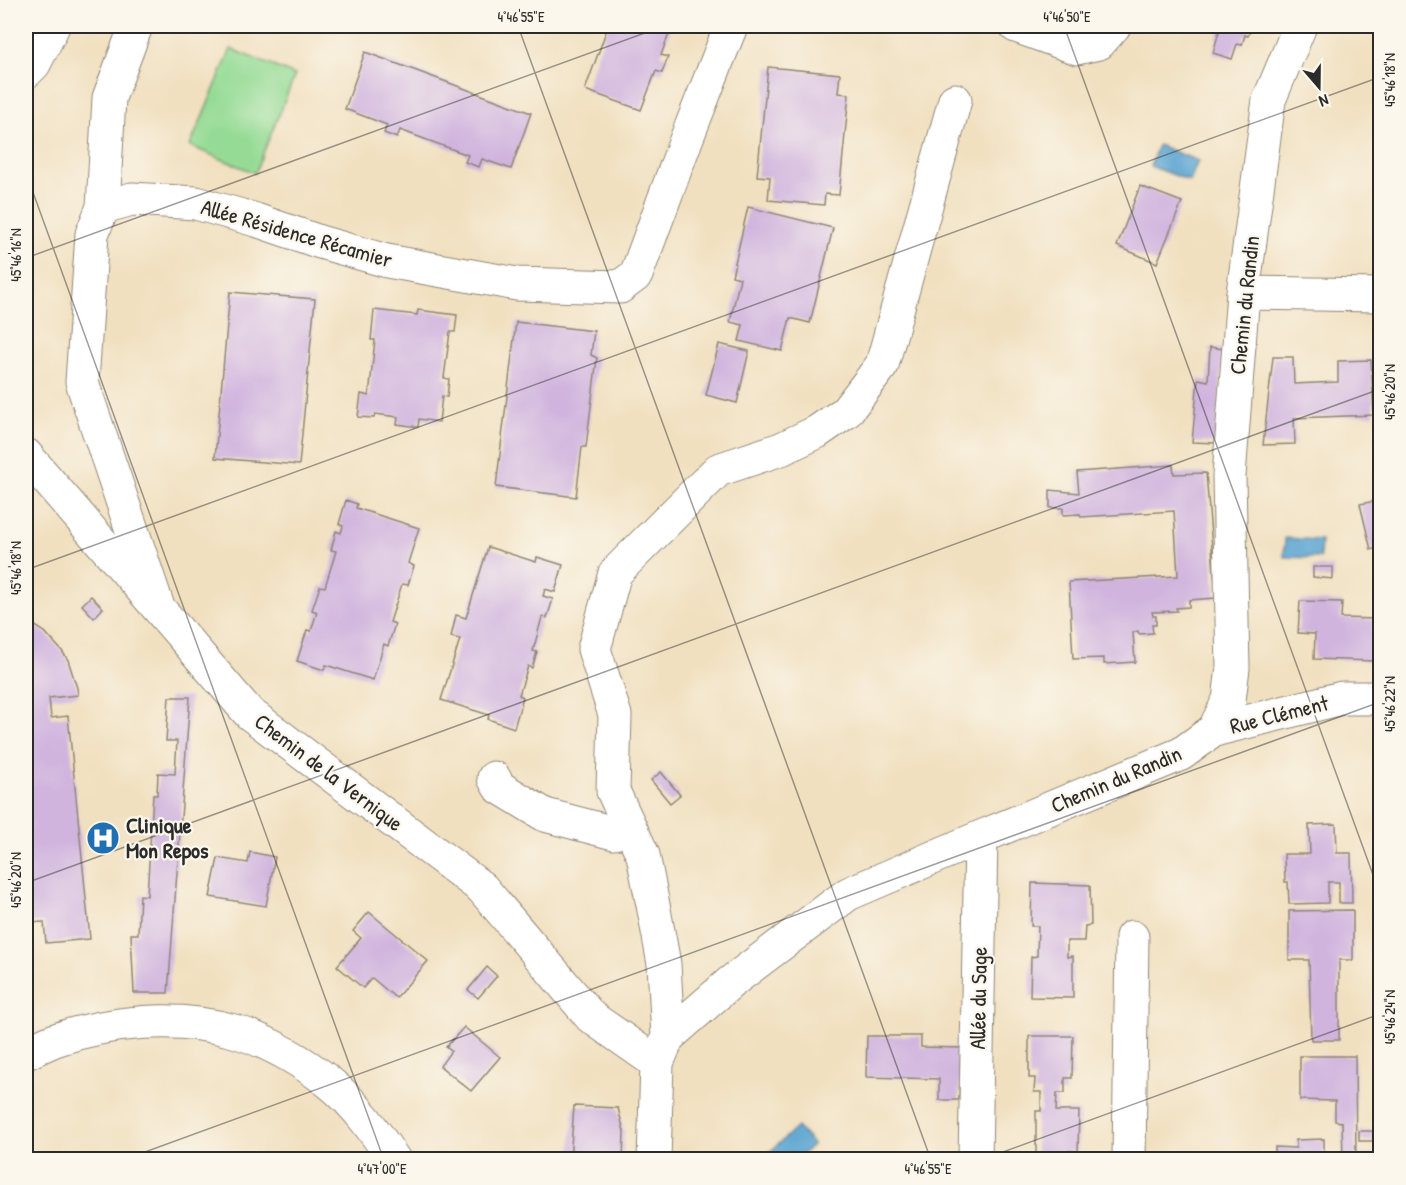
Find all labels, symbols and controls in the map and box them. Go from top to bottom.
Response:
text: 4°46'55"E [497,6,545,27]
text: 4°46'50"E [1043,6,1091,27]
text: 45°46'18"N [1379,53,1400,107]
north arrow [1289,57,1349,117]
text: N [1316,89,1332,113]
street label: Allée Résidence Récamier [198,191,397,275]
text: 45°46'16"N [5,228,26,282]
street label: Chemin du Randin [1222,234,1266,376]
text: 45°46'20"N [1379,364,1400,420]
text: 45°46'18"N [5,541,26,595]
text: 45°46'22"N [1379,676,1400,732]
street label: Rue Clément [1227,687,1332,741]
street label: Chemin de la Vernique [248,706,410,838]
street label: Chemin du Randin [1046,738,1186,820]
place label: Clinique Mon Repos [126,810,209,866]
hospital icon: Clinique Mon Repos [85,820,121,856]
text: 45°46'20"N [5,852,26,908]
street label: Allée du Sage [962,946,994,1050]
text: 45°46'24"N [1379,990,1400,1044]
text: 4°47'00"E [357,1158,407,1179]
text: 4°46'55"E [904,1158,952,1179]

